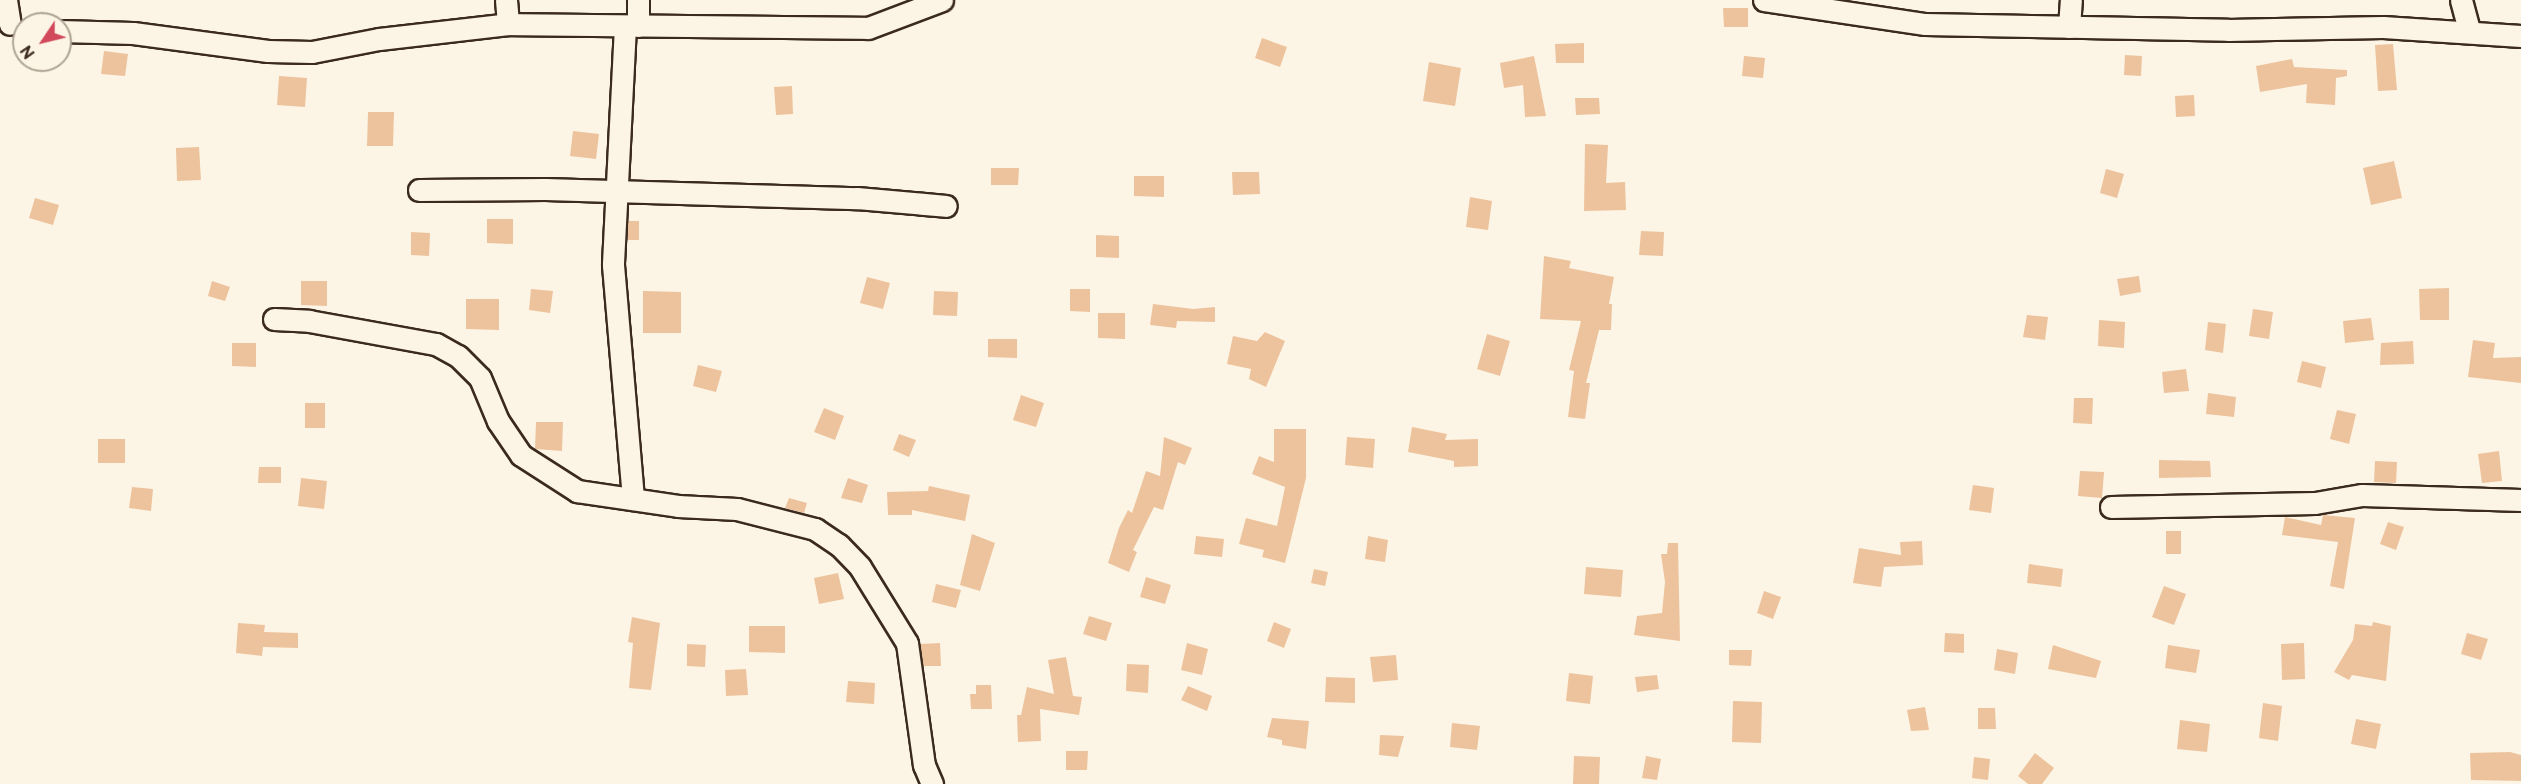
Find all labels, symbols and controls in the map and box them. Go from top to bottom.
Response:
north arrow [12,12,72,72]
text: N [17,41,40,62]

